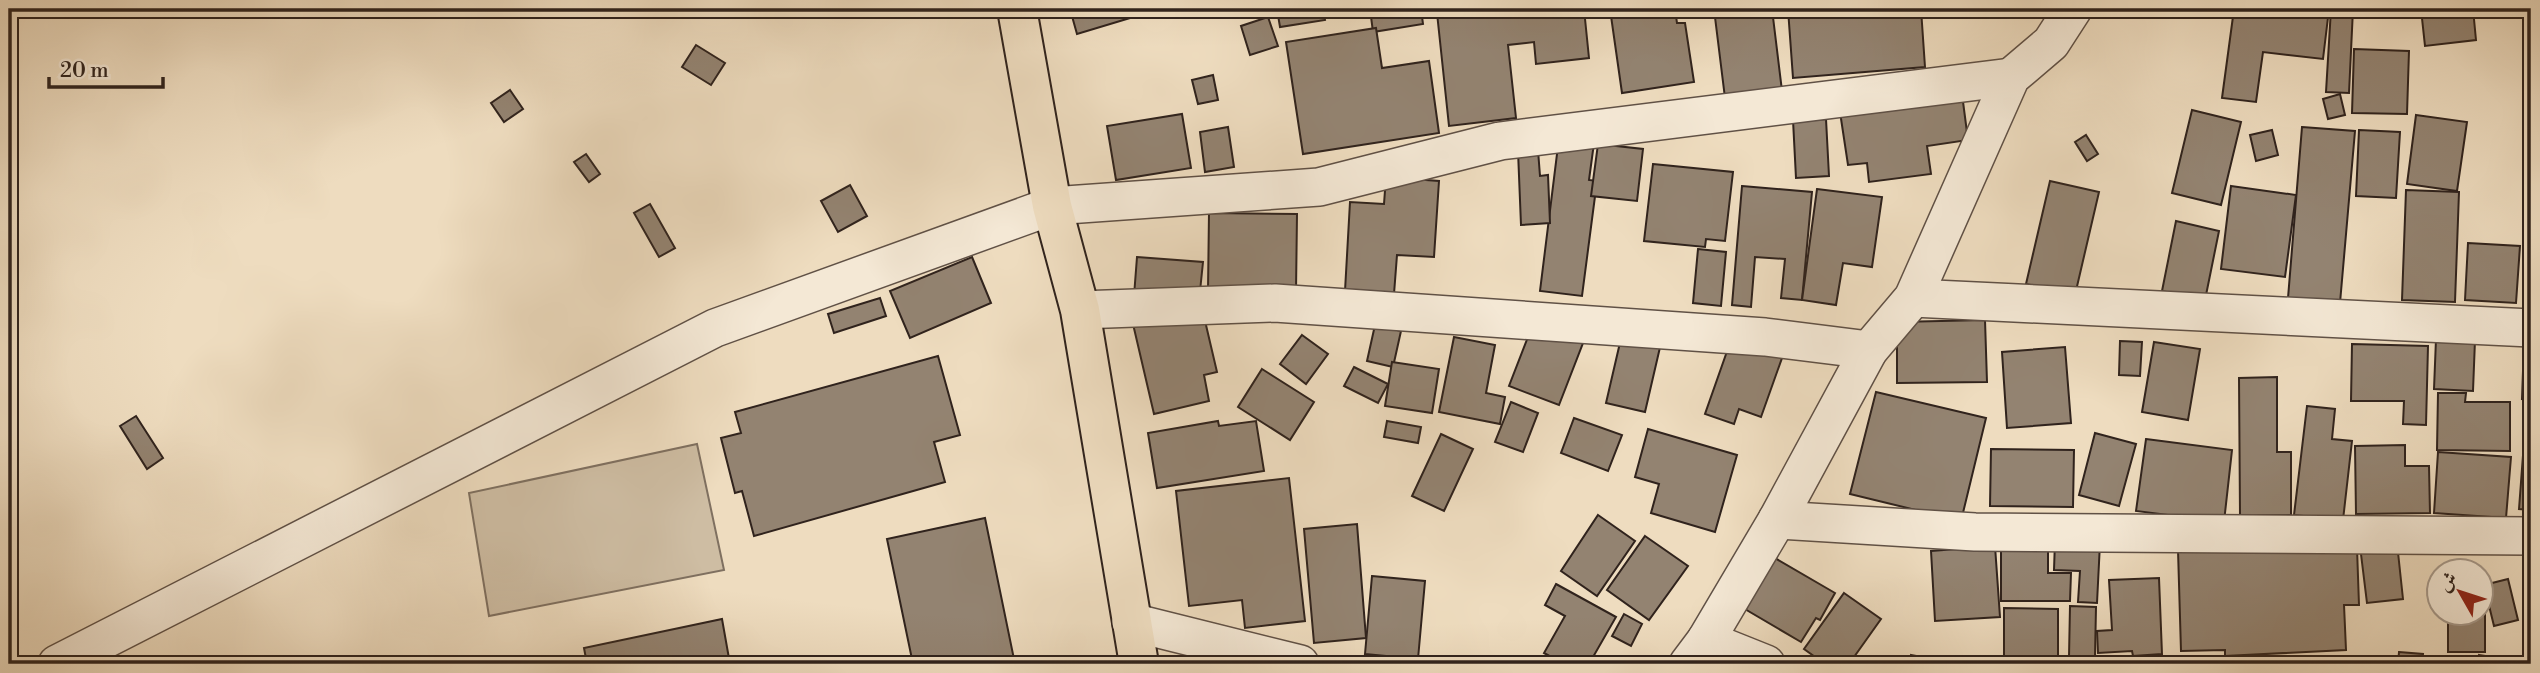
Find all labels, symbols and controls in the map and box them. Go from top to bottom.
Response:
scale bar [49,46,163,90]
text: 20 m [60,58,109,84]
north arrow [2424,558,2494,628]
text: ش [2432,567,2463,597]

